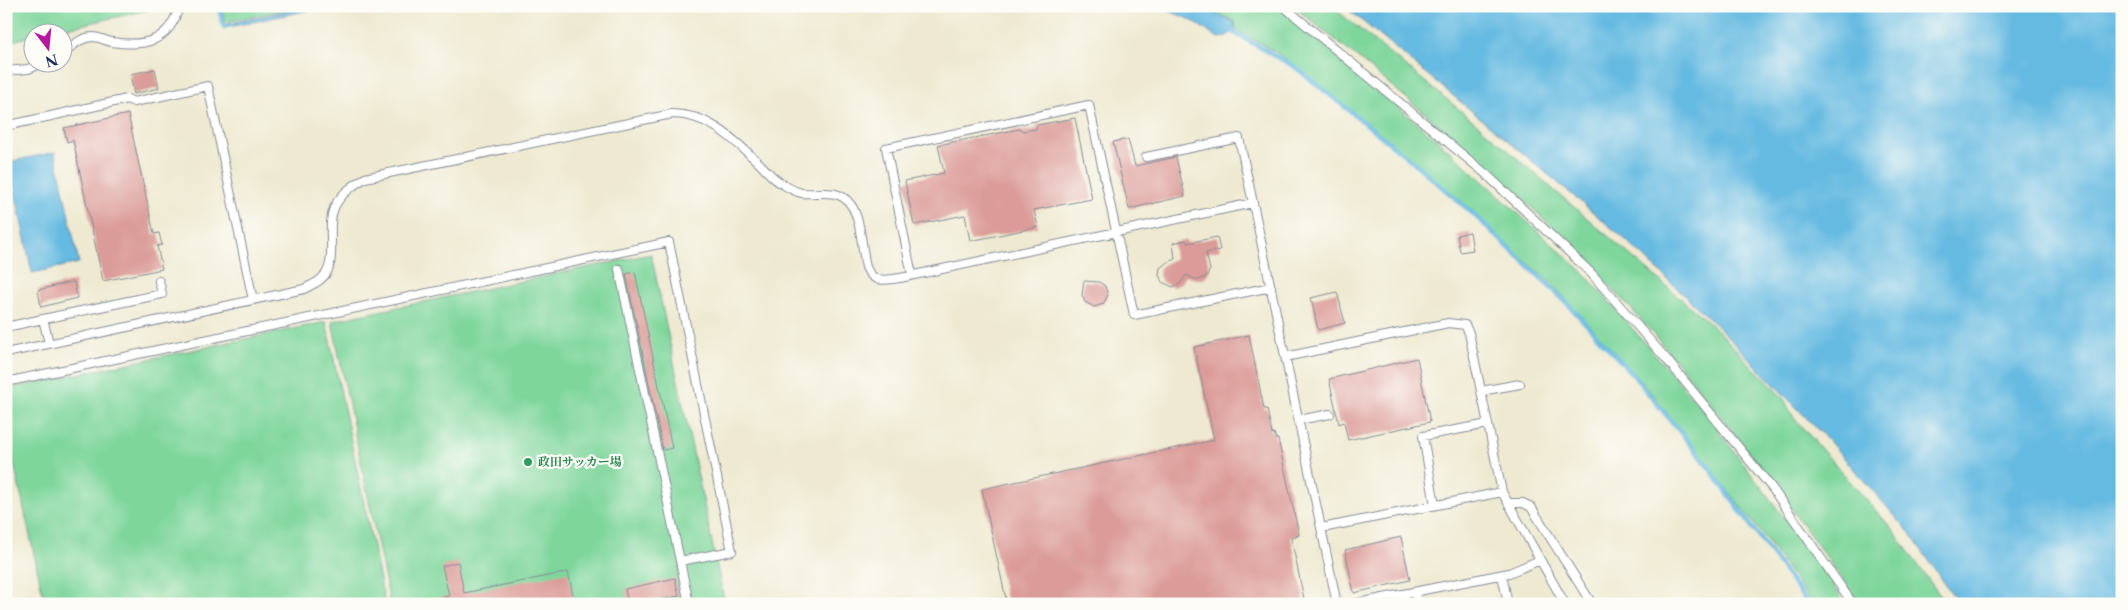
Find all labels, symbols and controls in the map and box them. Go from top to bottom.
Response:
north arrow [22,22,72,72]
text: N [43,50,60,71]
place label: 政田サッカー場 [538,454,622,469]
marker: 政田サッカー場 [522,456,534,468]

